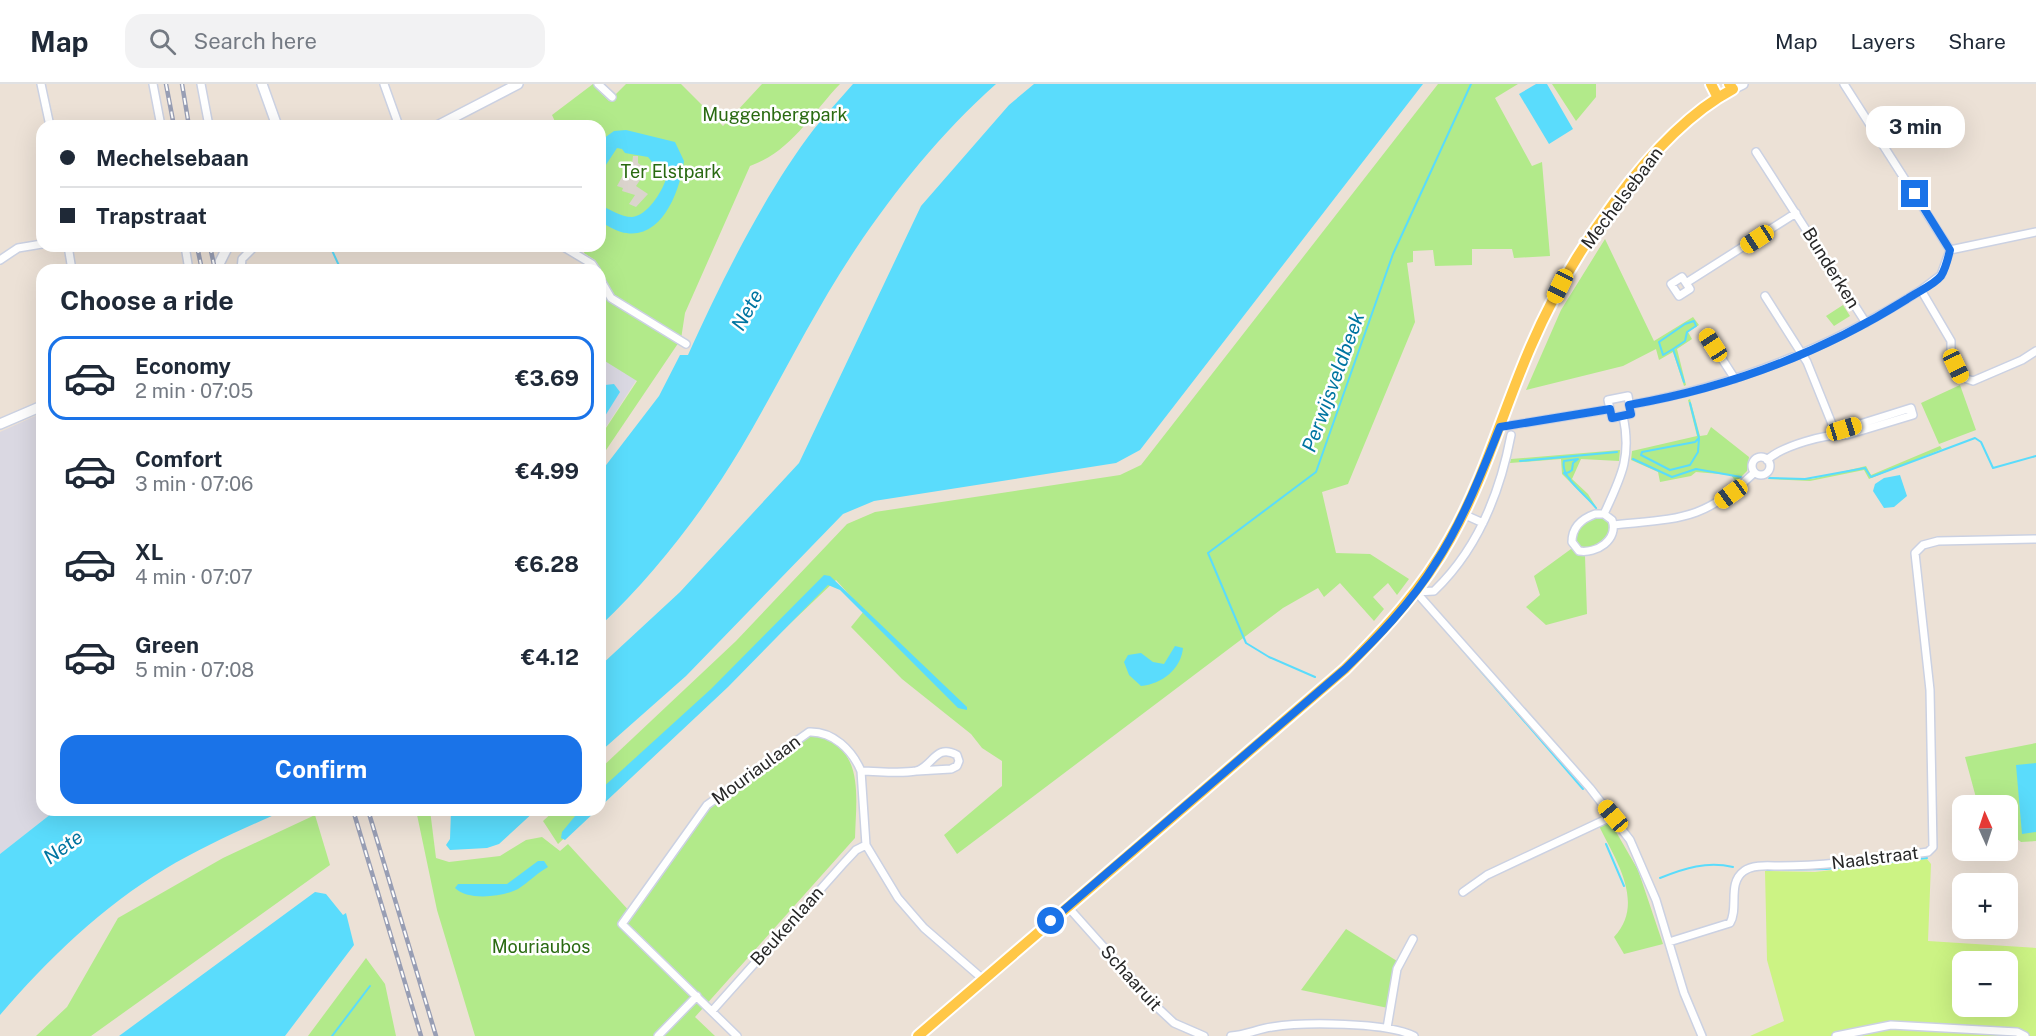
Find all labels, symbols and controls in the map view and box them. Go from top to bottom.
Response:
search box [125,14,545,68]
text: Map [30,25,89,58]
icon: search [146,25,179,58]
text: Search here [194,28,317,54]
text: Map [1775,29,1818,54]
text: Layers [1851,29,1915,54]
text: Share [1948,29,2006,54]
park label: Muggenbergpark [702,104,848,125]
callout: 3 min [1866,107,1964,149]
text: 3 min [1889,115,1942,139]
street label: Mechelsebaan [1577,143,1667,253]
text: Mechelsebaan [96,145,249,171]
park label: Ter Elstpark [621,161,721,182]
route end [1901,180,1928,207]
text: Trapstraat [96,203,207,229]
car [1737,222,1777,256]
street label: Bunderken [1798,223,1865,312]
car [1544,266,1576,306]
text: Choose a ride [60,284,234,316]
water label: Nete [726,285,768,335]
water label: Perwijsveldbeek [1297,309,1369,455]
car [1696,325,1730,365]
car [1940,346,1972,386]
icon: car [63,351,117,405]
text: Economy [135,353,231,379]
text: €3.69 [515,365,579,391]
text: 2 min · 07:05 [135,379,253,403]
car [1824,415,1864,443]
icon: car [63,444,117,498]
text: Comfort [135,446,222,472]
text: €4.99 [515,458,579,484]
text: 3 min · 07:06 [135,472,254,496]
car [1711,476,1751,512]
icon: car [63,537,117,591]
text: XL [135,539,163,565]
text: €6.28 [515,551,579,577]
text: 4 min · 07:07 [135,565,253,589]
icon: car [63,630,117,684]
text: Green [135,632,199,658]
text: €4.12 [521,644,579,670]
text: 5 min · 07:08 [135,658,254,682]
street label: Mouriaulaan [707,730,804,809]
button: Confirm [60,735,582,804]
north arrow [1952,795,2018,861]
map controls [1952,795,2018,1017]
car [1595,796,1631,836]
water label: Nete [39,825,88,869]
street label: Naalstraat [1830,842,1920,873]
button: + [1952,873,2018,939]
street label: Beukenlaan [746,882,827,969]
route start [1037,907,1064,934]
park label: Mouriaubos [492,936,590,957]
street label: Schaaruit [1096,941,1166,1015]
button: − [1952,951,2018,1017]

